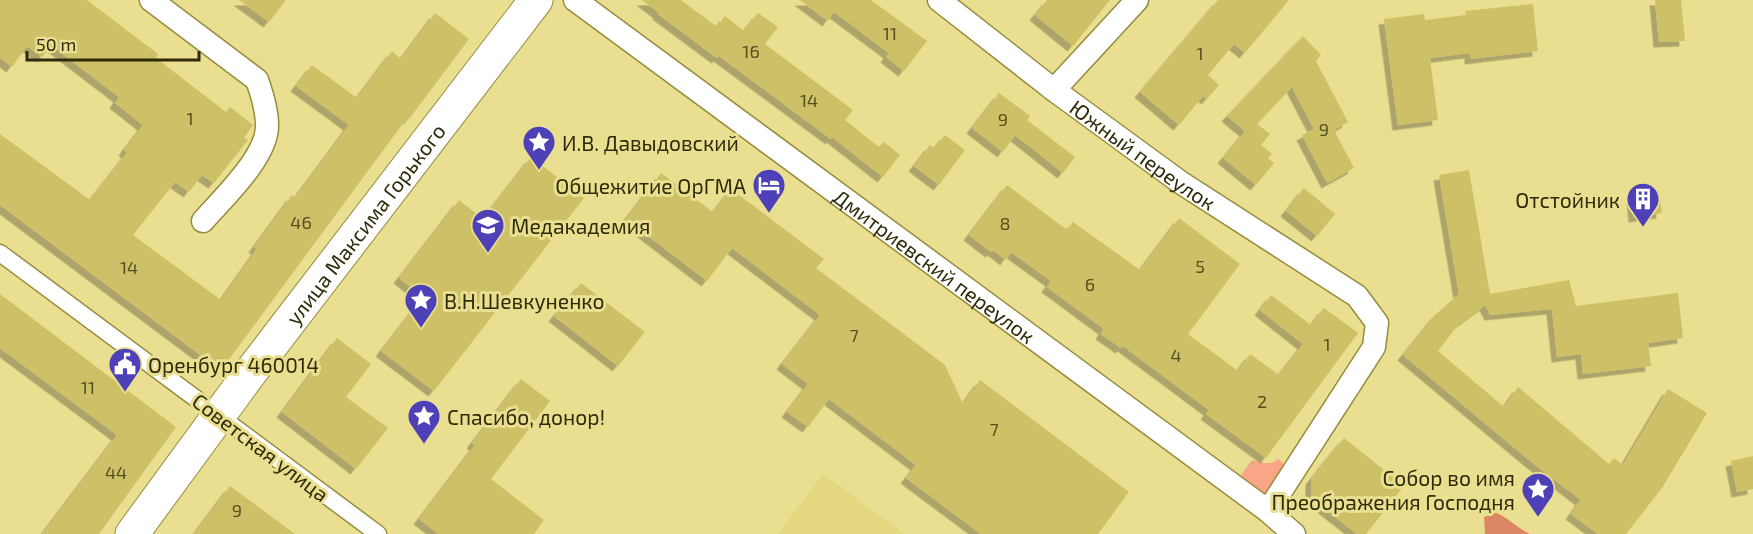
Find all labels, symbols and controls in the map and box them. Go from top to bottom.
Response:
house number: 11 [883,22,897,44]
scale bar [27,24,200,62]
text: 50 m [36,33,76,55]
house number: 16 [742,40,760,62]
house number: 1 [1196,42,1204,64]
house number: 14 [800,89,818,111]
street label: Южный переулок [1066,94,1221,214]
house number: 1 [186,107,194,129]
house number: 9 [998,108,1008,130]
street label: улица Максима Горького [280,118,450,330]
house number: 9 [1319,118,1329,140]
place icon: И.В. Давыдовский [521,124,557,171]
place label: И.В. Давыдовский [562,130,739,155]
hotel icon: Общежитие ОрГМА [751,167,787,214]
place label: Общежитие ОрГМА [555,173,746,198]
building icon: Отстойник [1625,181,1661,228]
street label: Дмитриевский переулок [829,183,1040,348]
place label: Отстойник [1515,187,1620,212]
school or university icon: Медакадемия [470,207,506,254]
house number: 46 [290,211,312,233]
house number: 8 [1000,212,1010,234]
place label: Медакадемия [511,213,650,238]
house number: 5 [1195,255,1205,277]
house number: 14 [120,256,138,278]
house number: 6 [1085,273,1095,295]
place icon: В.Н.Шевкуненко [403,282,439,329]
place label: В.Н.Шевкуненко [444,288,605,314]
house number: 7 [849,324,859,346]
house number: 1 [1323,333,1331,355]
house number: 4 [1170,344,1182,366]
public building icon: Оренбург 460014 [107,346,143,393]
place label: Оренбург 460014 [148,352,319,378]
house number: 11 [81,376,95,398]
street label: Советская улица [187,388,334,507]
house number: 2 [1257,390,1267,412]
place icon: Спасибо, донор! [406,398,442,445]
place label: Спасибо, донор! [447,404,605,429]
house number: 7 [989,418,999,440]
house number: 44 [105,461,127,483]
place label: Собор во имя Преображения Господня [1271,465,1515,514]
place icon: Собор во имя Преображения Господня [1520,471,1556,518]
house number: 9 [232,499,242,521]

